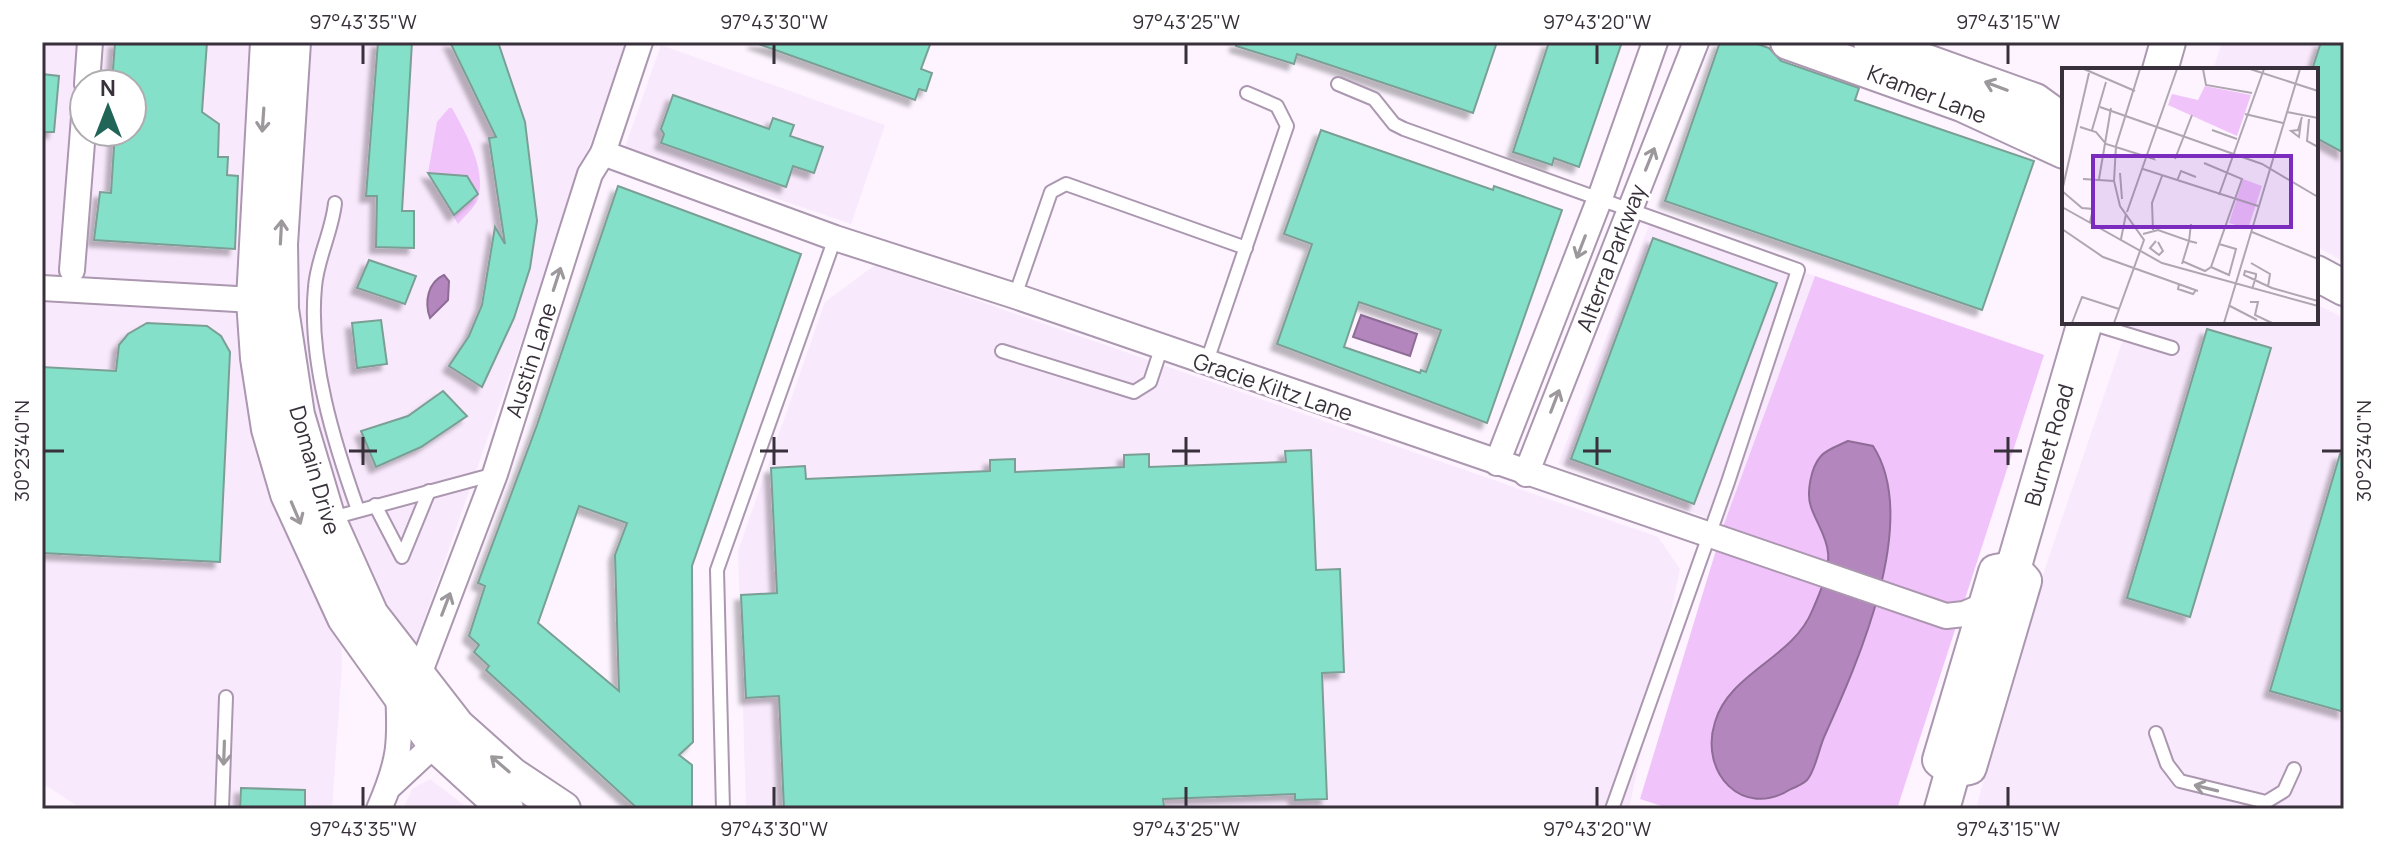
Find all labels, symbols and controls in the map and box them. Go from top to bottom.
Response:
text: 97°43'35"W [309,8,417,35]
text: 97°43'30"W [720,8,828,35]
text: 97°43'25"W [1132,8,1240,35]
text: 97°43'20"W [1543,8,1652,35]
text: 97°43'15"W [1956,8,2060,35]
street label: Kramer Lane [1863,57,1991,131]
north arrow [68,68,148,148]
inset map [2062,68,2318,324]
text: N [100,73,116,103]
one-way arrow [1984,78,2009,92]
one-way arrow [255,106,270,133]
one-way arrow [1644,147,1658,172]
street label: Alterra Parkway [1569,180,1653,336]
one-way arrow [274,219,289,246]
one-way arrow [1573,234,1587,259]
one-way arrow [550,266,565,291]
street label: Austin Lane [498,299,564,421]
street label: Gracie Kiltz Lane [1189,346,1357,428]
street label: Burnet Road [2017,380,2081,510]
one-way arrow [1549,389,1563,414]
text: 30°23'40"N [8,400,35,502]
text: 30°23'40"N [2350,400,2377,502]
street label: Domain Drive [282,402,348,538]
one-way arrow [290,500,305,525]
one-way arrow [440,592,454,617]
one-way arrow [216,739,231,766]
one-way arrow [490,755,510,773]
one-way arrow [2194,779,2220,794]
text: 97°43'35"W [309,815,417,842]
text: 97°43'30"W [720,815,828,842]
text: 97°43'25"W [1132,815,1240,842]
text: 97°43'20"W [1543,815,1652,842]
text: 97°43'15"W [1956,815,2060,842]

